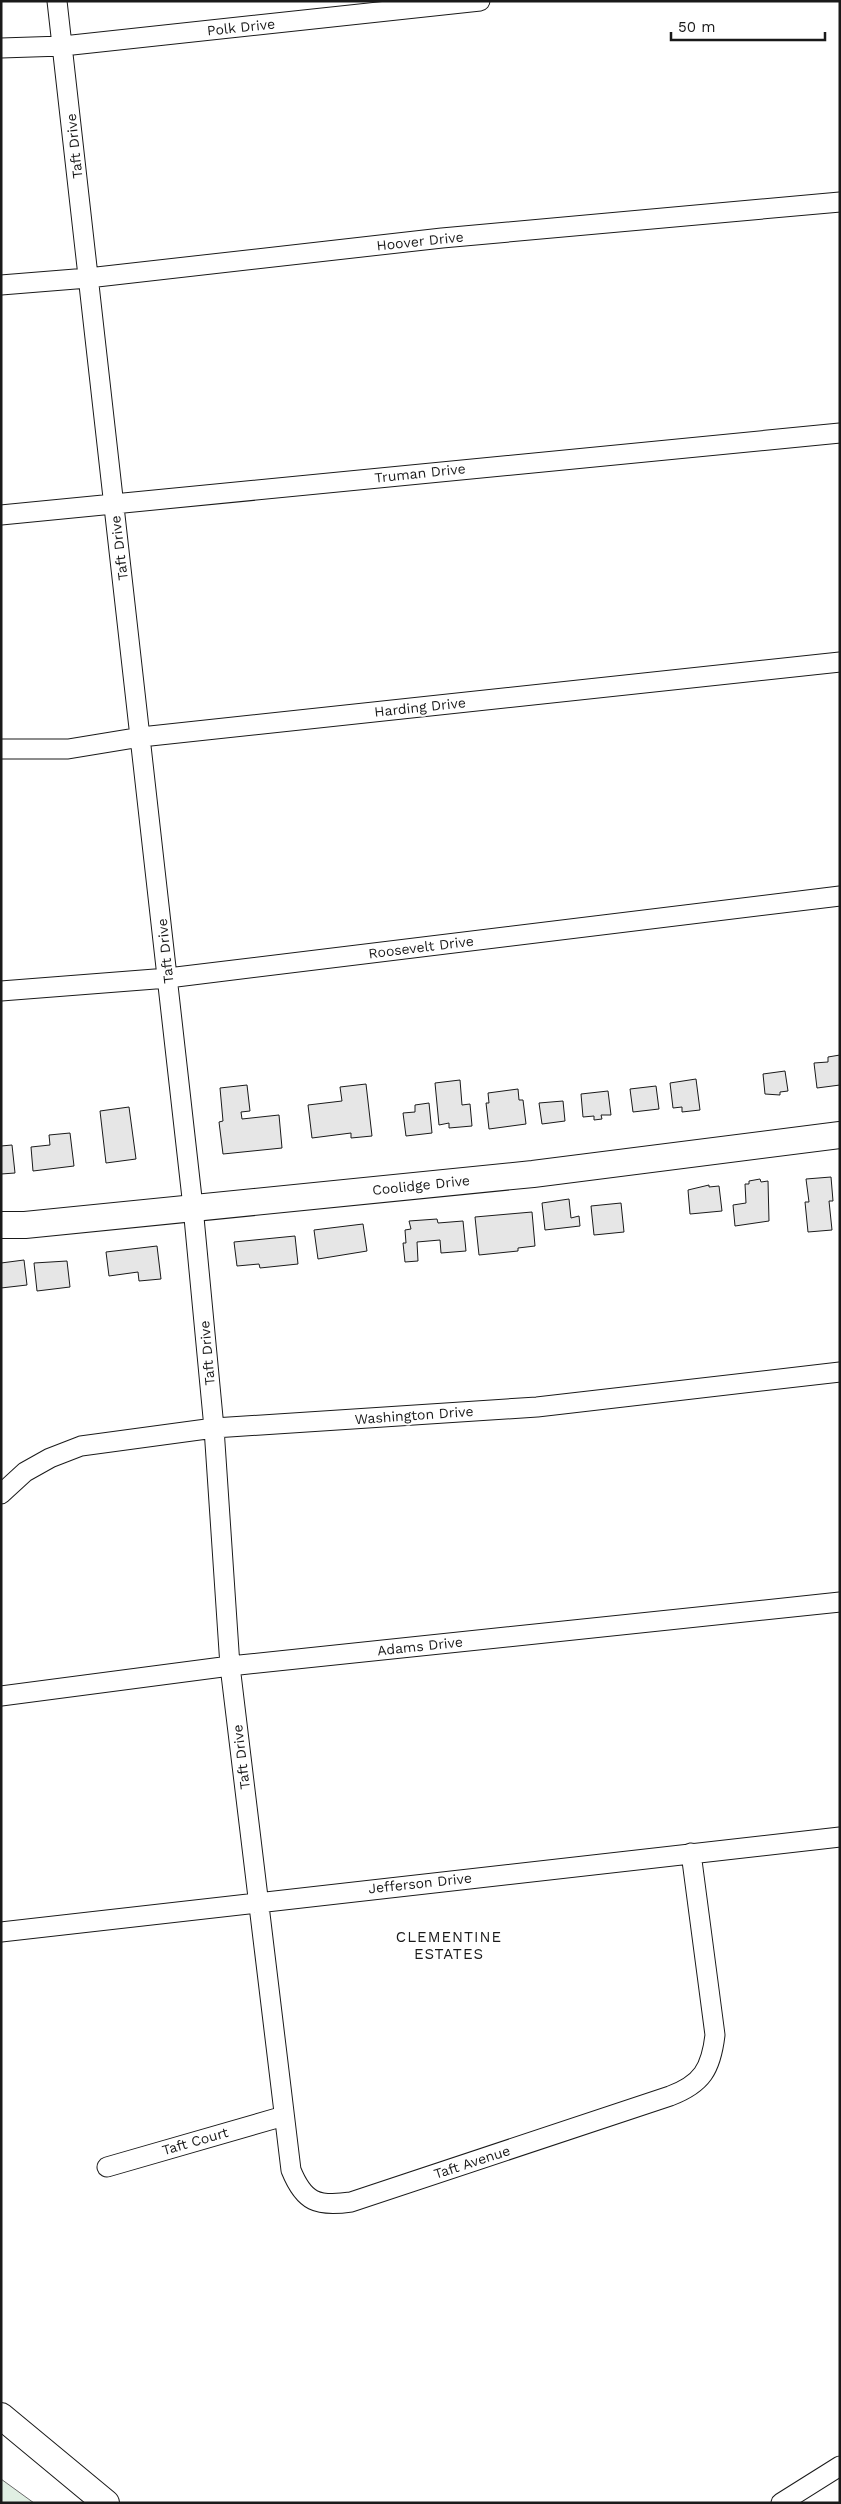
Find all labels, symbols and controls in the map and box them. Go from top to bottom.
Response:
scale bar [671,10,825,42]
street label: Polk Drive [206,15,276,39]
text: 50 m [678,18,715,36]
street label: Taft Drive [63,113,85,179]
street label: Hoover Drive [376,228,464,254]
street label: Truman Drive [374,460,466,486]
street label: Taft Drive [107,515,131,581]
street label: Harding Drive [374,694,466,720]
street label: Taft Drive [154,918,176,984]
street label: Roosevelt Drive [367,933,475,961]
street label: Coolidge Drive [371,1172,471,1198]
street label: Taft Drive [196,1320,218,1386]
street label: Washington Drive [354,1403,474,1427]
street label: Adams Drive [376,1634,464,1658]
street label: Taft Drive [229,1724,253,1790]
street label: Jefferson Drive [367,1870,473,1896]
district label: CLEMENTINE ESTATES [396,1928,502,1963]
street label: Taft Court [160,2124,230,2158]
street label: Taft Avenue [432,2142,512,2182]

